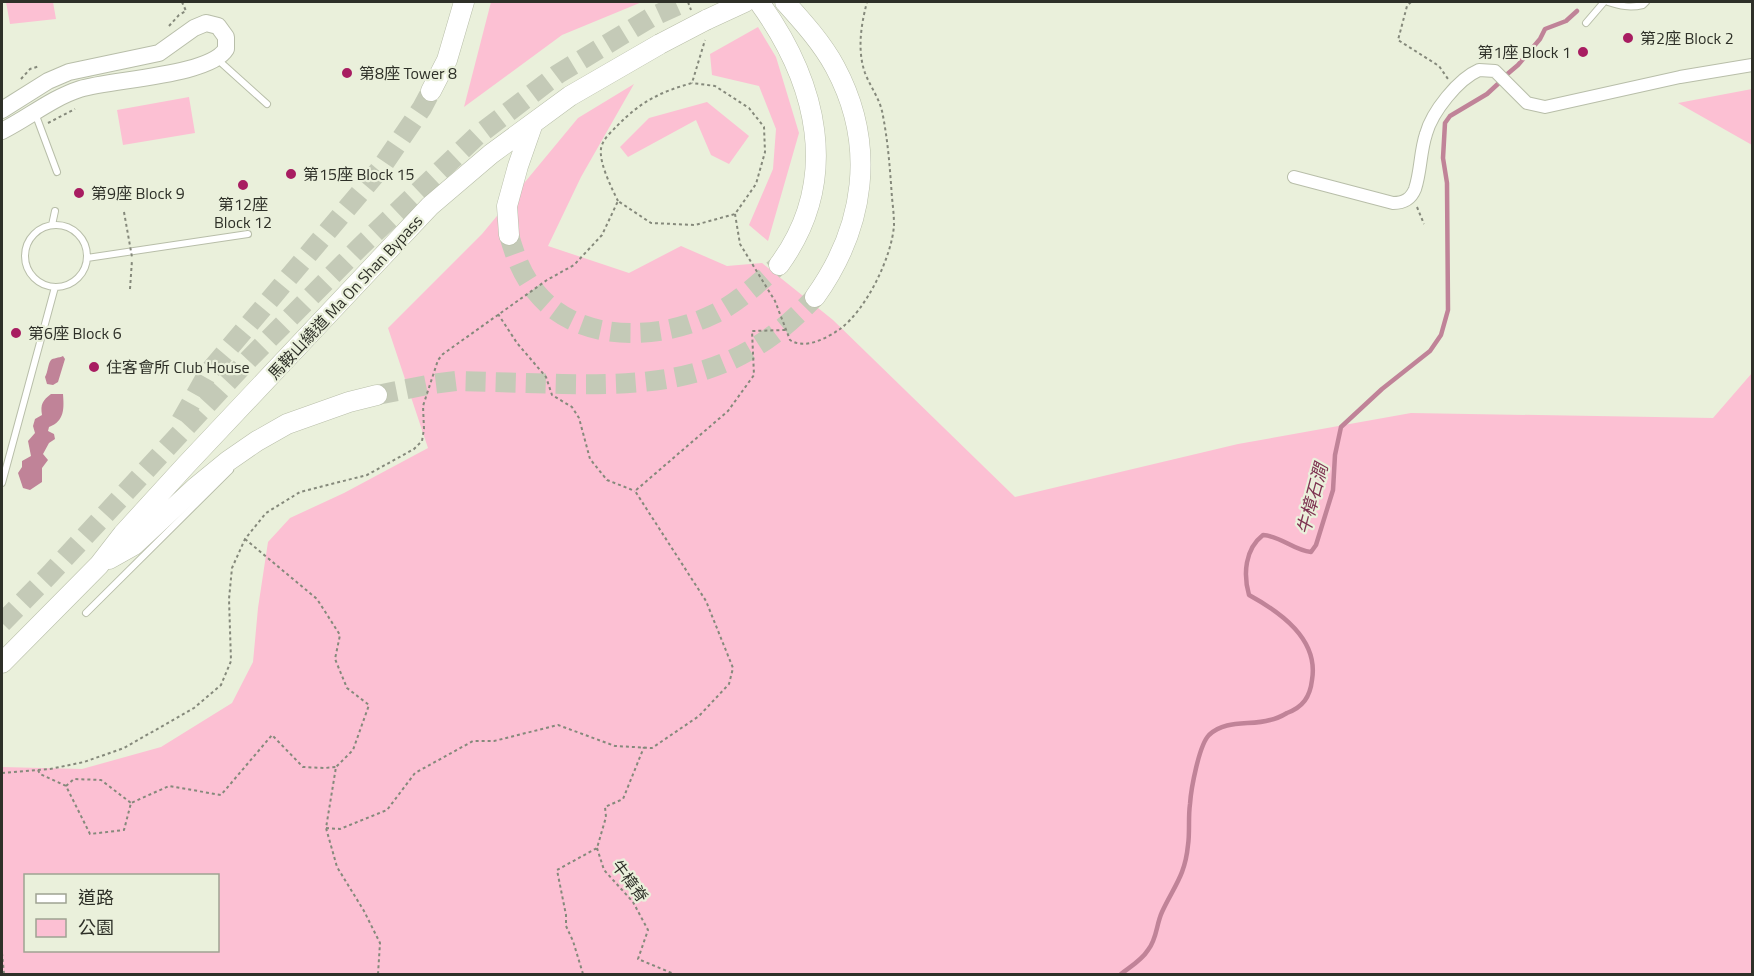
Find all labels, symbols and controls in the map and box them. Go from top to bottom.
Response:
place label: 第2座 Block 2 [1640,26,1734,50]
marker: 第2座 Block 2 [1621,31,1635,45]
place label: 第1座 Block 1 [1477,40,1571,64]
marker: 第1座 Block 1 [1576,45,1590,59]
place label: 第8座 Tower 8 [359,61,457,85]
marker: 第8座 Tower 8 [340,66,354,80]
place label: 第15座 Block 15 [303,162,415,186]
marker: 第15座 Block 15 [284,167,298,181]
marker: 第12座 Block 12 [236,178,250,192]
place label: 第9座 Block 9 [91,181,185,205]
marker: 第9座 Block 9 [72,186,86,200]
place label: 第12座 Block 12 [214,192,272,234]
street label: 馬鞍山繞道 Ma On Shan Bypass [262,209,428,385]
place label: 第6座 Block 6 [28,321,122,345]
marker: 第6座 Block 6 [9,326,23,340]
place label: 住客會所 Club House [106,355,250,379]
marker: 住客會所 Club House [87,360,101,374]
water label: 牛樟石澗 [1290,458,1335,537]
street label: 牛樟脊 [606,855,654,907]
legend [24,874,219,952]
text: 道路 [78,884,114,911]
text: 公園 [78,914,114,941]

